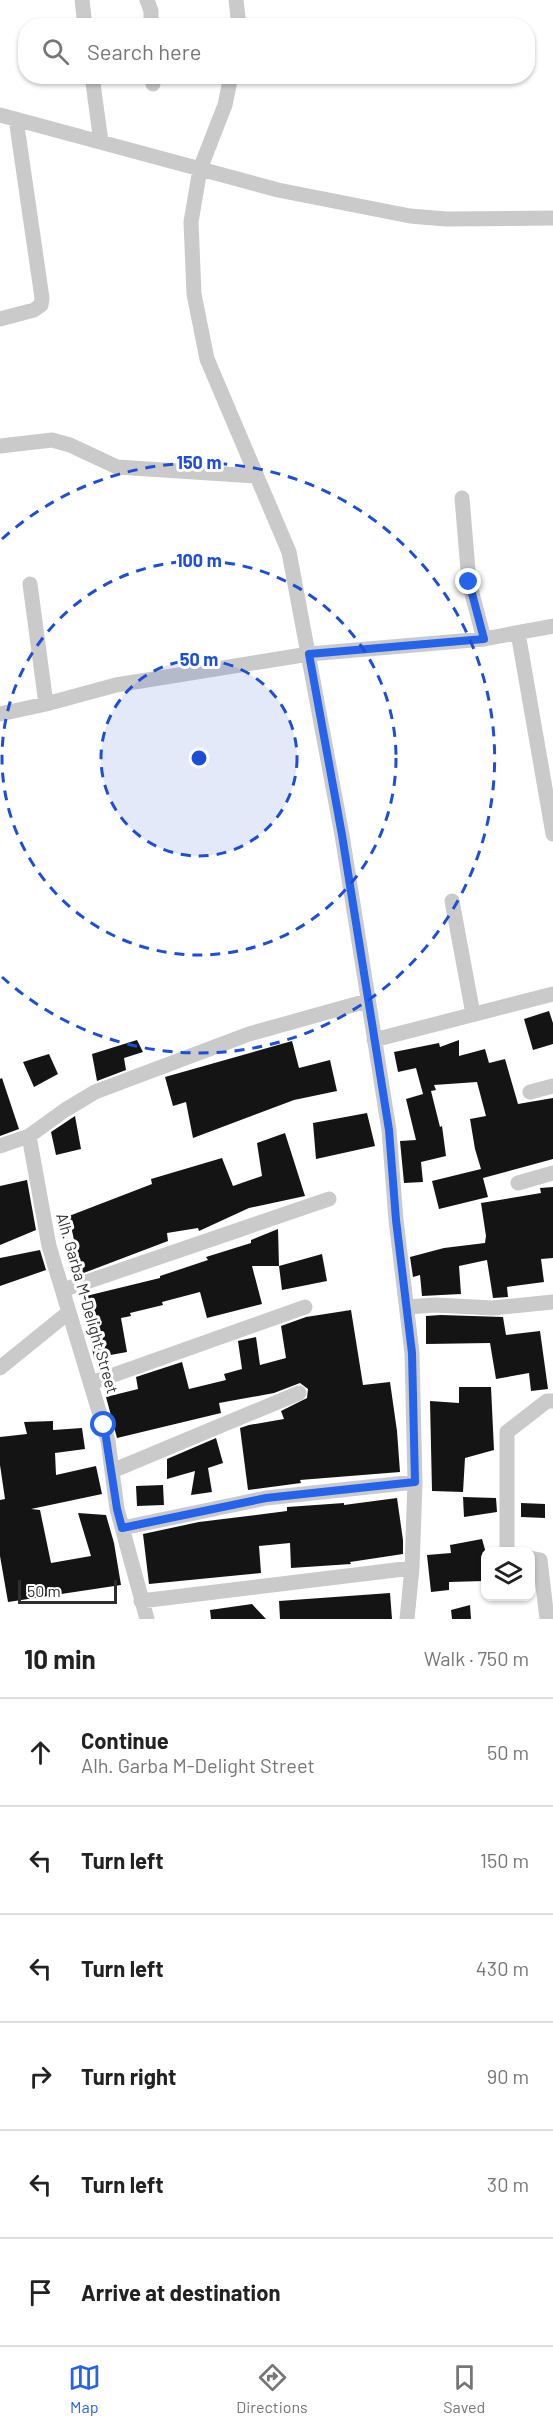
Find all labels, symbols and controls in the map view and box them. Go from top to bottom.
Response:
search box [18,18,535,84]
icon: search [39,35,72,68]
text: Search here [87,38,201,64]
text: 150 m [177,451,221,473]
text: 100 m [176,549,222,571]
route end [455,568,481,594]
text: 50 m [180,648,218,670]
centre of rings [189,748,209,768]
street label: Alh. Garba M-Delight Street [53,1211,123,1395]
route start [90,1411,116,1437]
map controls [481,1547,535,1601]
button: layers [481,1547,535,1601]
scale bar [18,1577,117,1604]
text: 50 m [27,1581,61,1600]
text: 10 min [24,1643,96,1674]
text: Walk · 750 m [424,1646,529,1670]
text: Continue [81,1727,169,1753]
icon: ahead [24,1736,57,1769]
text: 50 m [487,1740,529,1764]
text: Alh. Garba M-Delight Street [81,1753,315,1777]
icon: left [24,1844,57,1877]
text: Turn left [81,1847,164,1873]
text: 150 m [480,1848,529,1872]
icon: left [24,1952,57,1985]
text: Turn left [81,1955,164,1981]
text: 430 m [476,1956,529,1980]
icon: right [24,2060,57,2093]
text: Turn right [81,2063,176,2089]
text: 90 m [487,2064,529,2088]
icon: left [24,2168,57,2201]
text: Turn left [81,2171,164,2197]
text: 30 m [487,2172,529,2196]
icon: arrive [24,2276,57,2309]
text: Arrive at destination [81,2279,280,2305]
tab: Map [68,2361,101,2416]
tab: Directions [236,2361,308,2416]
tab: Saved [443,2361,485,2416]

